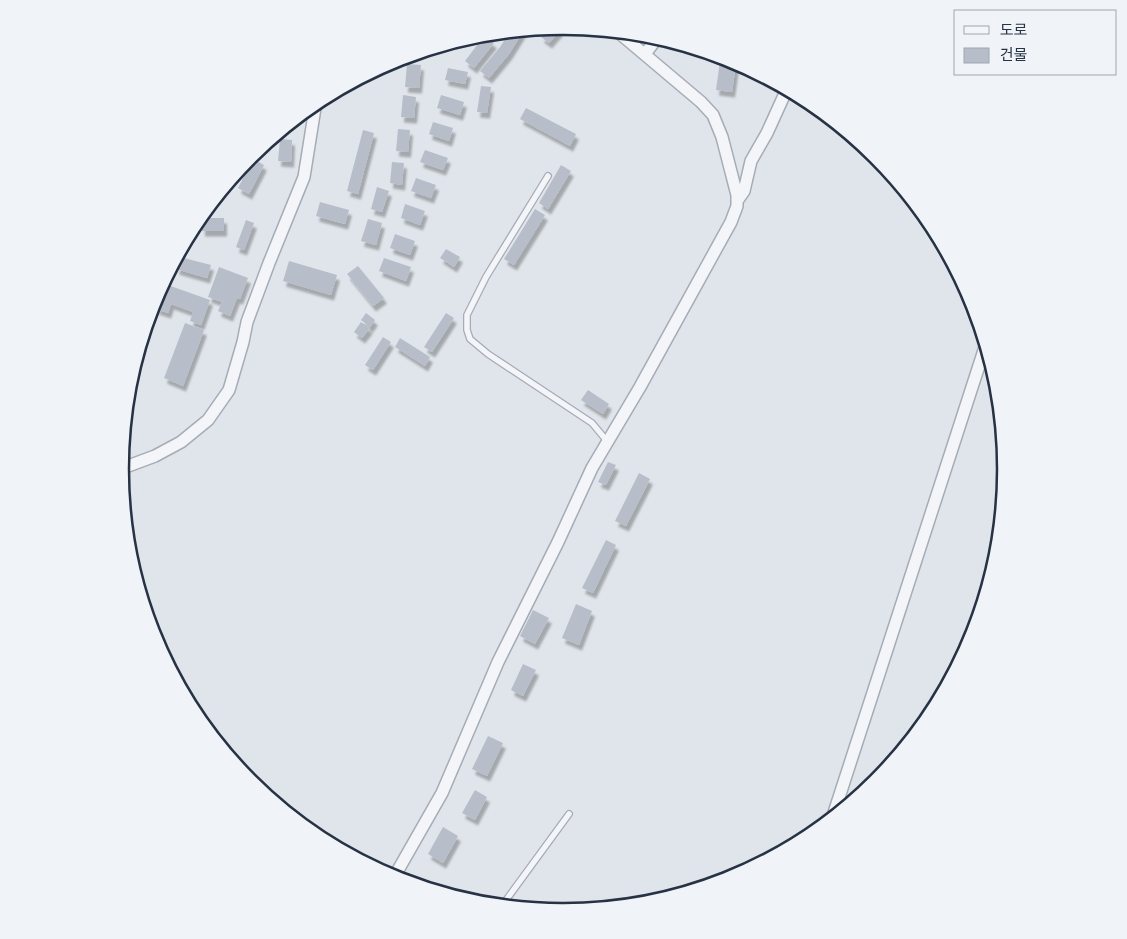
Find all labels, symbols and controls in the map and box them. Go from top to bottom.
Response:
legend [954,10,1117,75]
text: 도로 [1000,21,1028,39]
text: 건물 [1000,46,1028,64]

